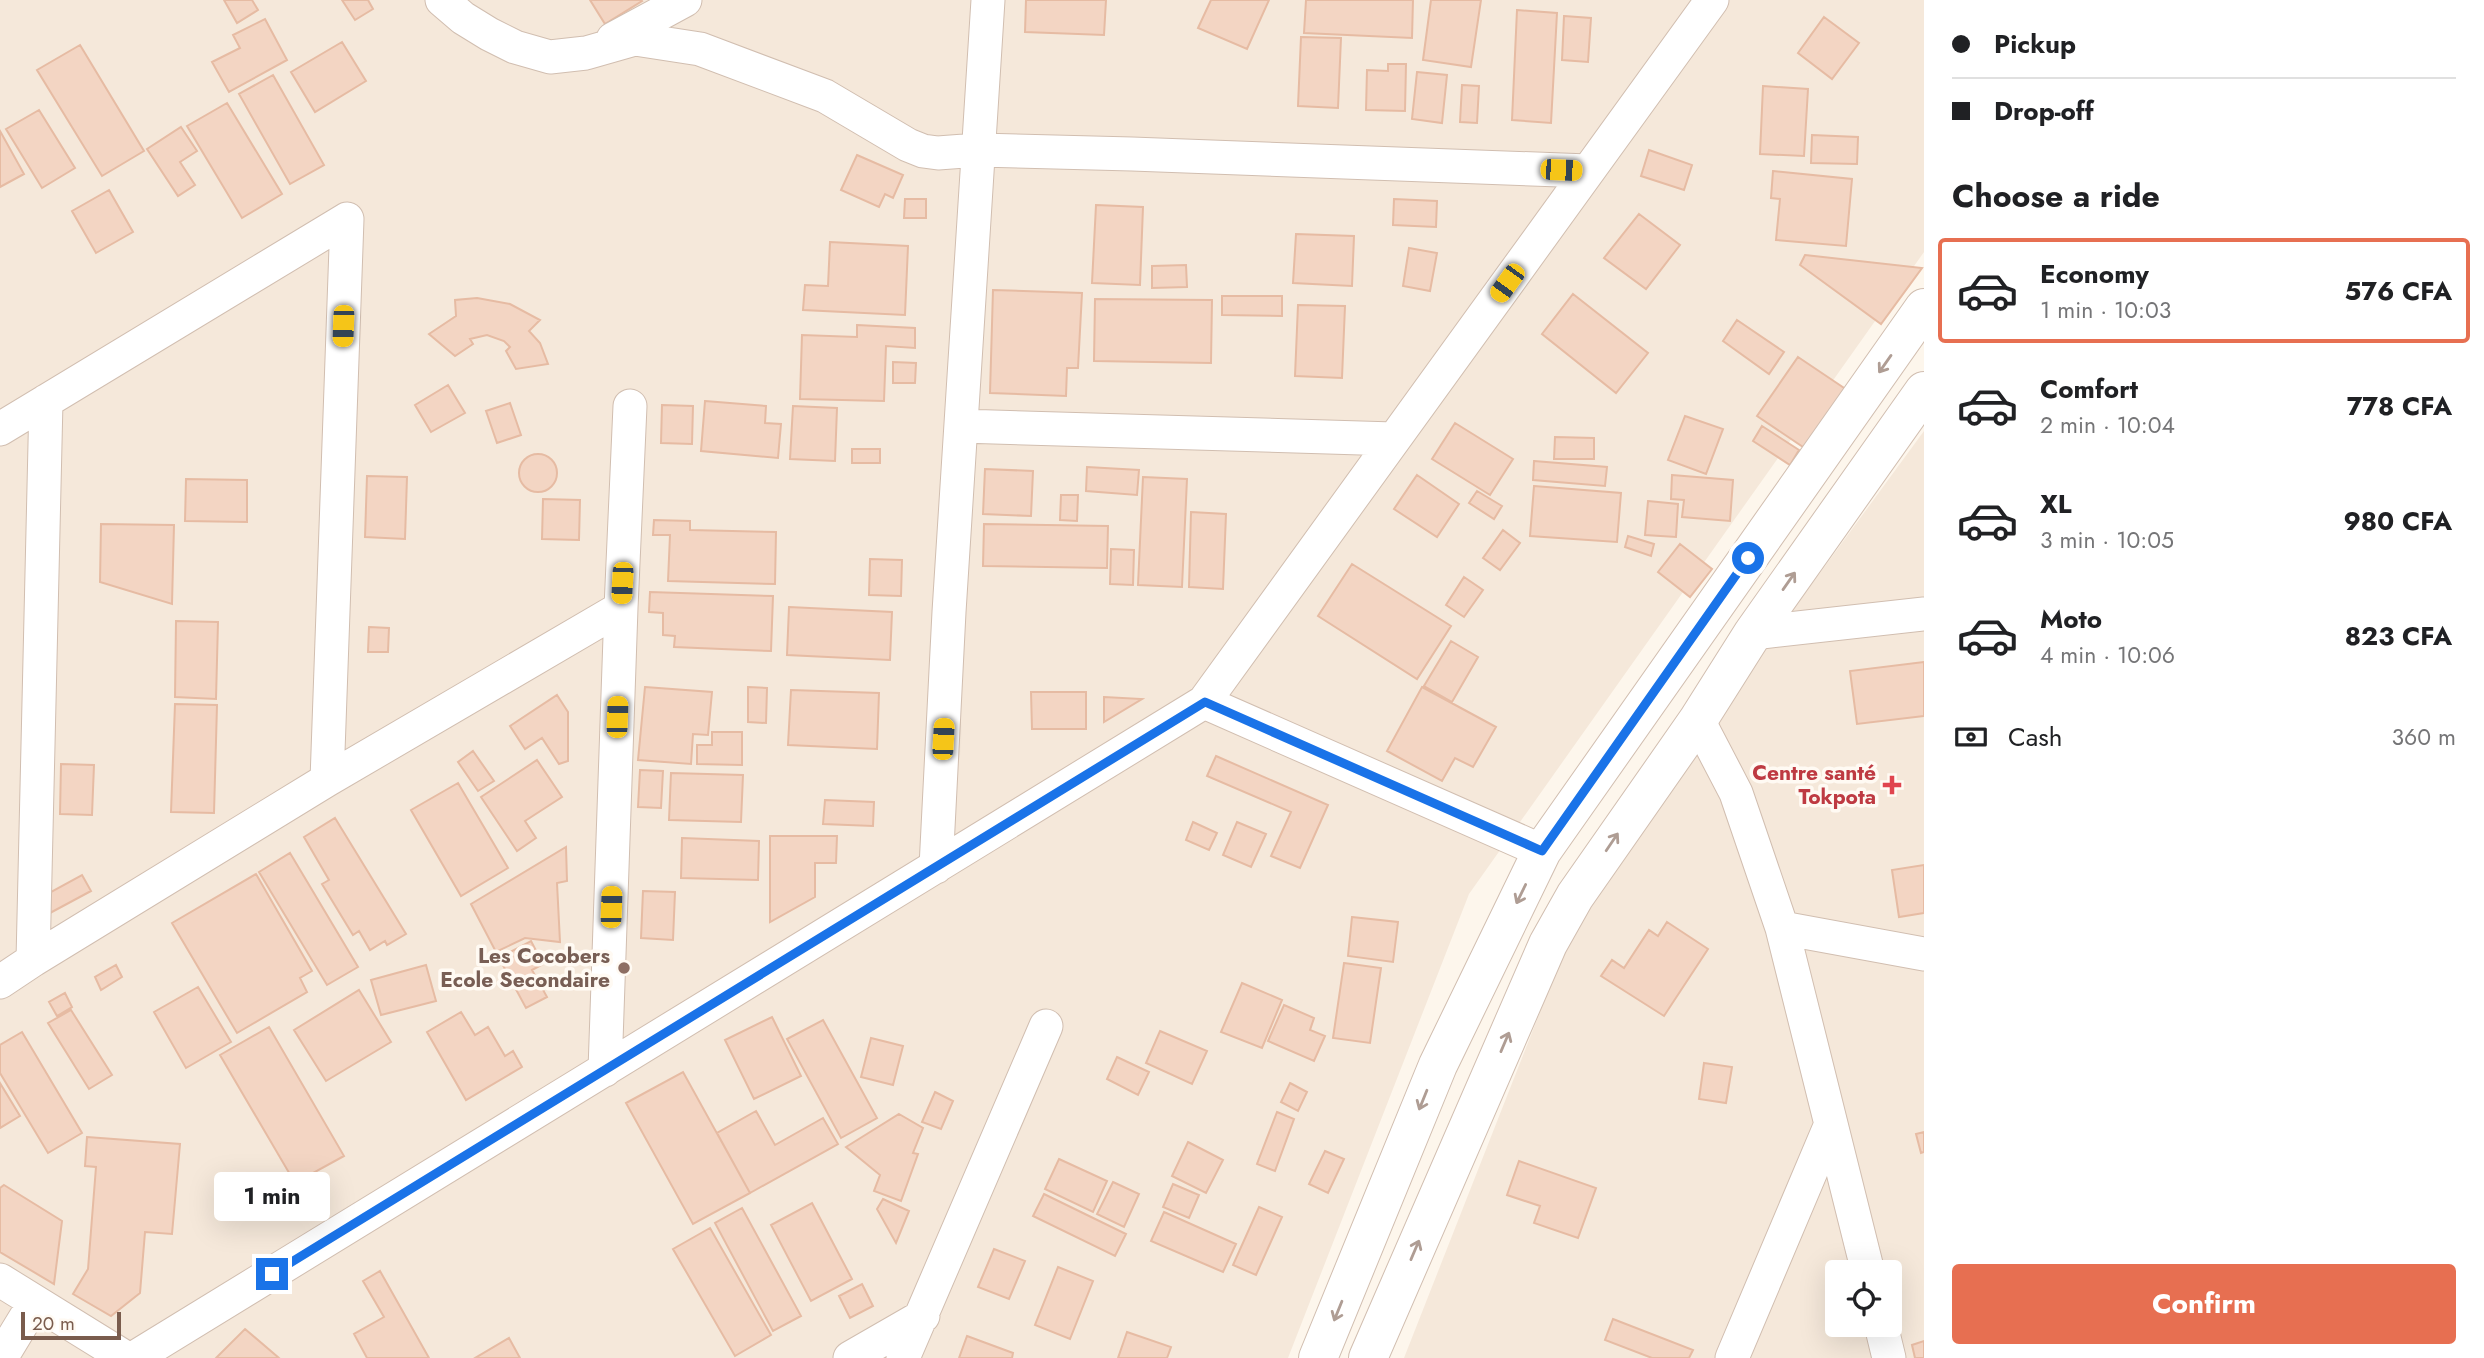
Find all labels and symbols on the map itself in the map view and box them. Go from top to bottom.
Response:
car [1540,159,1583,181]
car [1487,260,1528,306]
car [332,305,355,347]
one-way arrow [1878,354,1892,373]
route start [1732,542,1764,574]
car [611,561,634,605]
one-way arrow [1782,572,1797,591]
car [606,696,629,738]
car [932,717,955,761]
place label: Centre santé Tokpota [1752,758,1876,812]
marker: Centre santé Tokpota [1882,775,1902,795]
one-way arrow [1605,832,1619,852]
one-way arrow [1513,883,1527,904]
car [600,886,623,928]
place label: Les Cocobers Ecole Secondaire [440,941,610,995]
marker: Les Cocobers Ecole Secondaire [616,960,632,976]
one-way arrow [1500,1031,1513,1053]
one-way arrow [1416,1088,1429,1110]
callout: 1 min [214,1172,330,1222]
one-way arrow [1409,1240,1422,1262]
route end [256,1258,288,1290]
one-way arrow [1330,1299,1343,1321]
scale bar [21,1309,121,1341]

